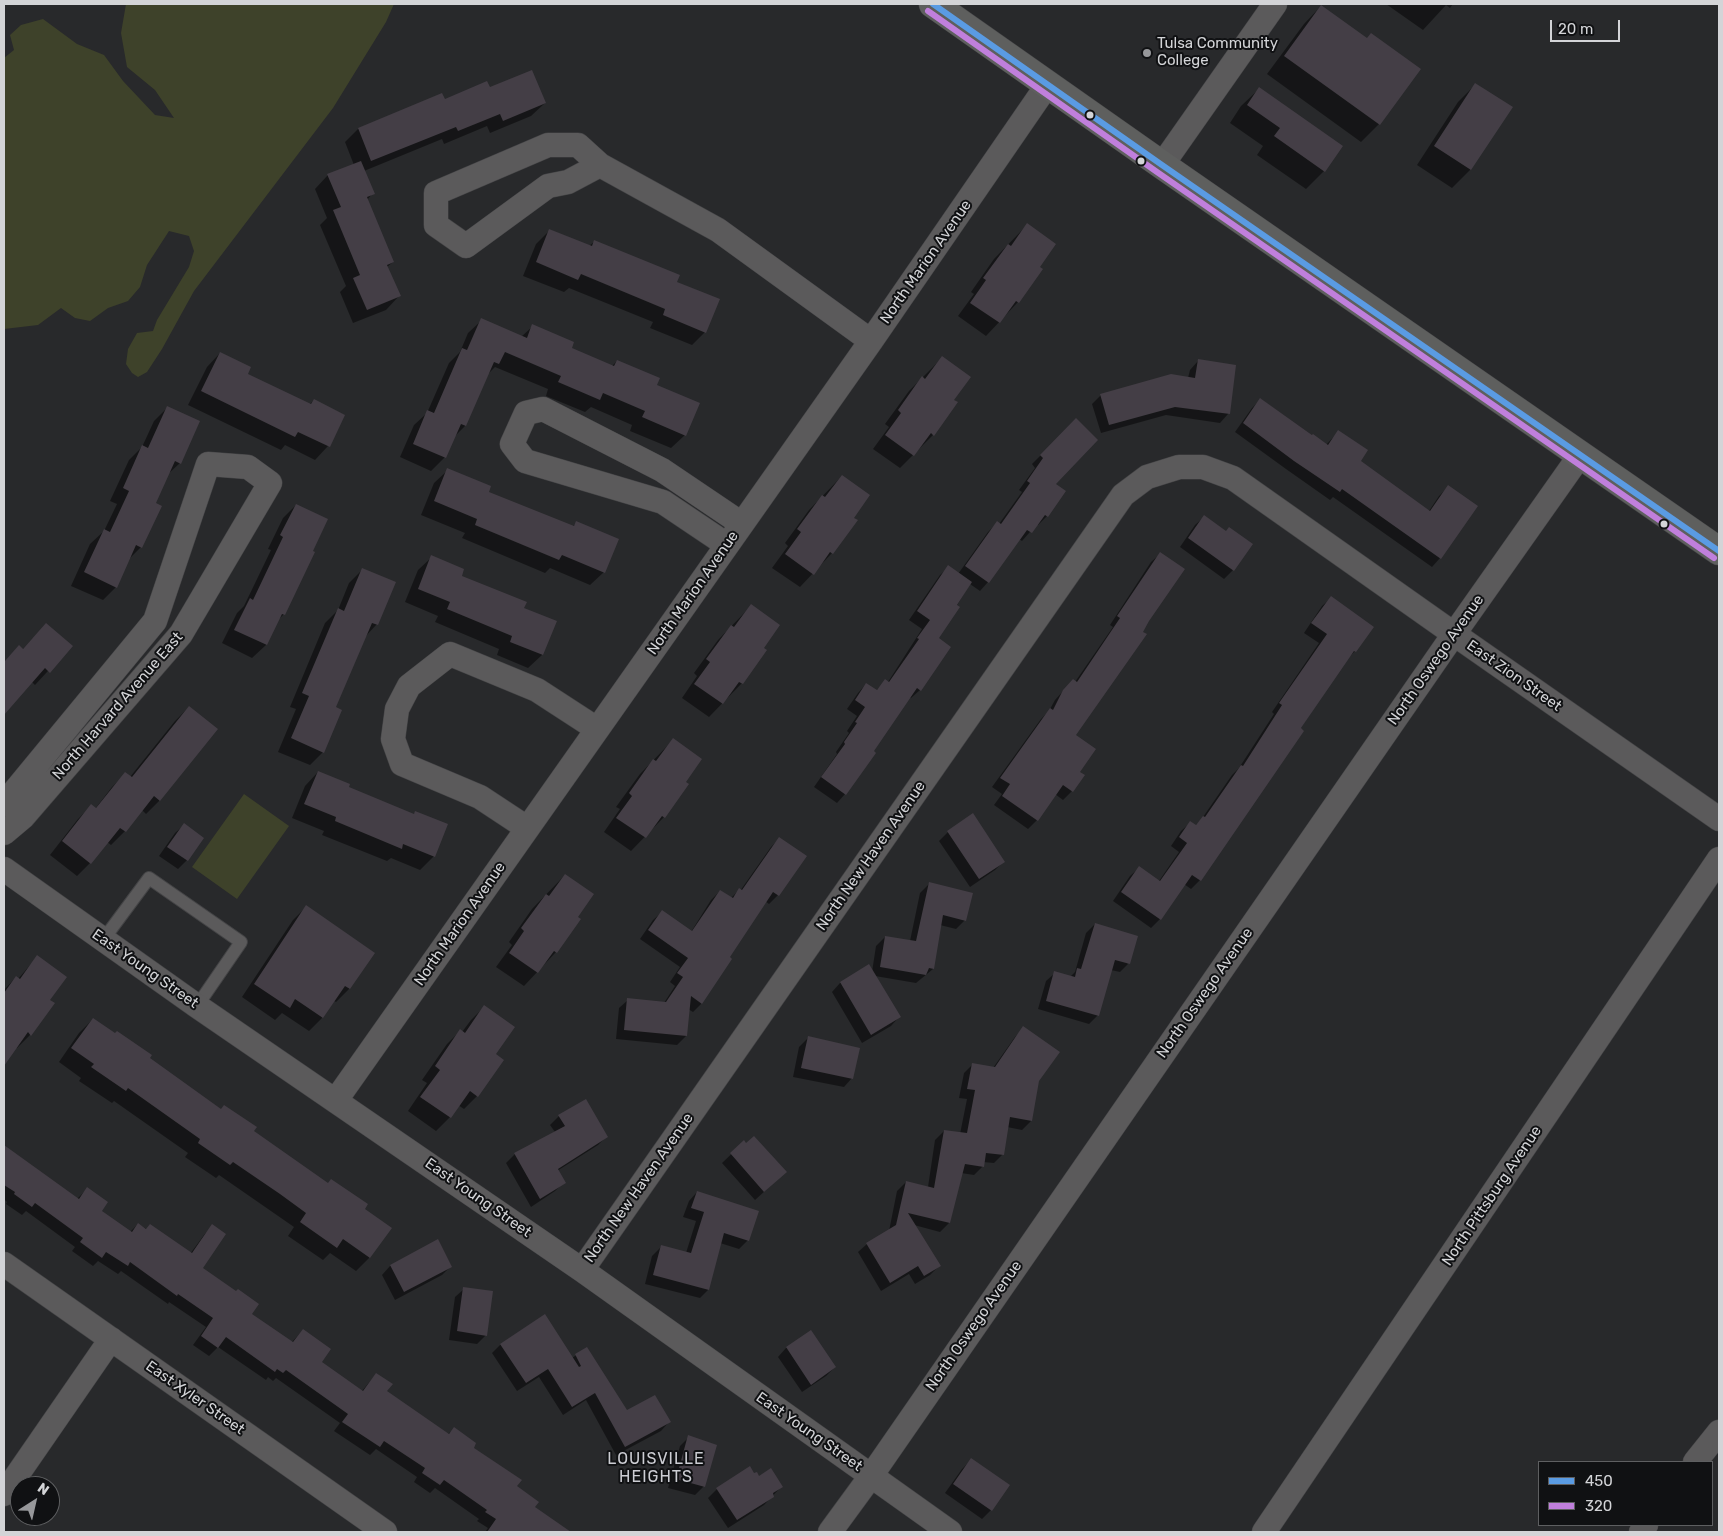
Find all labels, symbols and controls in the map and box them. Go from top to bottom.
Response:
scale bar [1553,10,1623,42]
text: 20 m [1558,20,1593,38]
place label: Tulsa Community College [1157,35,1278,70]
marker: Tulsa Community College [1141,47,1153,59]
unlabelled marker [1085,110,1095,120]
unlabelled marker [1136,156,1146,166]
street label: North Marion Avenue [877,197,975,327]
unlabelled marker [1659,519,1669,529]
street label: North Marion Avenue [644,528,742,658]
street label: North Oswego Avenue [1384,591,1488,729]
street label: North Harvard Avenue East [49,629,187,783]
street label: East Zion Street [1463,637,1565,715]
street label: North New Haven Avenue [812,778,930,934]
street label: North Marion Avenue [411,859,509,989]
street label: North Oswego Avenue [1153,924,1257,1062]
street label: East Young Street [88,926,202,1012]
street label: North New Haven Avenue [580,1110,698,1266]
street label: North Pittsburg Avenue [1438,1123,1546,1269]
street label: East Young Street [421,1155,535,1241]
street label: North Oswego Avenue [922,1257,1026,1395]
street label: East Xyler Street [142,1357,248,1439]
street label: East Young Street [752,1389,866,1475]
district label: LOUISVILLE HEIGHTS [606,1449,706,1487]
legend [1538,1461,1713,1526]
text: 450 [1585,1472,1613,1490]
north arrow [10,1476,60,1526]
text: N [34,1479,52,1499]
text: 320 [1585,1497,1612,1515]

